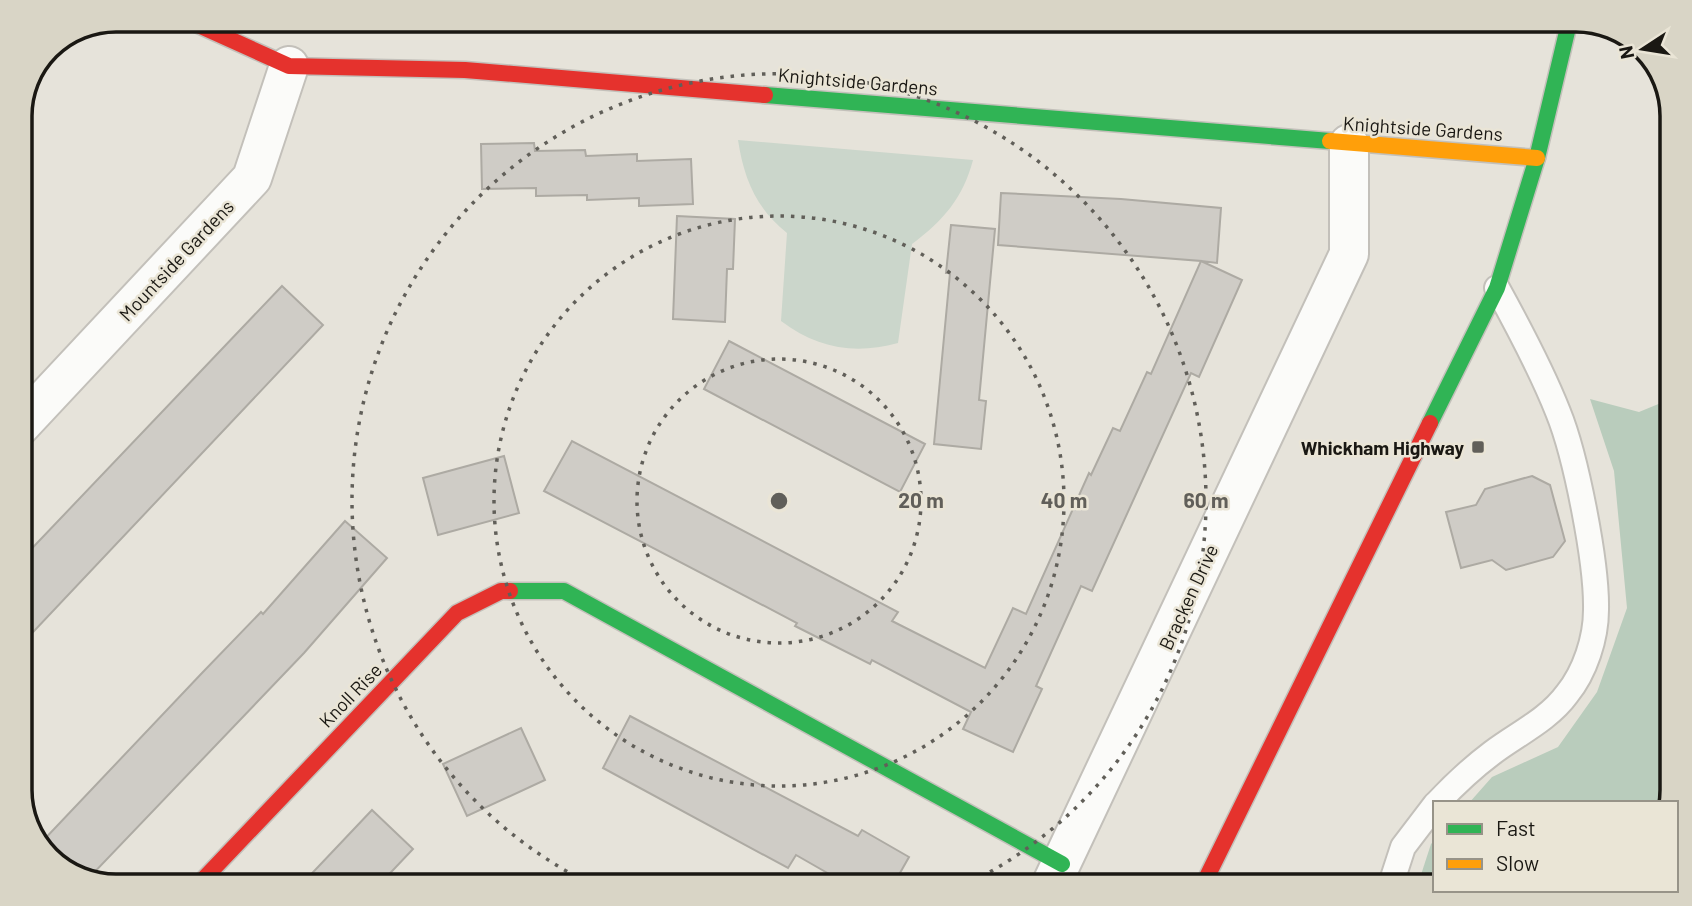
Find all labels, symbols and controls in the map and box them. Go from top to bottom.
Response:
north arrow [1608,14,1678,84]
text: N [1613,44,1638,61]
street label: Knightside Gardens [777,63,939,99]
street label: Knightside Gardens [1342,111,1504,145]
street label: Mountside Gardens [114,195,238,325]
place label: Whickham Highway [1301,436,1464,459]
marker: Whickham Highway [1470,439,1486,455]
text: 20 m [898,487,944,512]
text: 40 m [1041,487,1087,512]
text: 60 m [1184,487,1228,512]
centre of rings [767,489,791,513]
street label: Bracken Drive [1153,540,1223,654]
street label: Knoll Rise [314,658,386,732]
legend [1433,801,1678,892]
text: Fast [1496,815,1536,840]
text: Slow [1496,850,1539,875]

